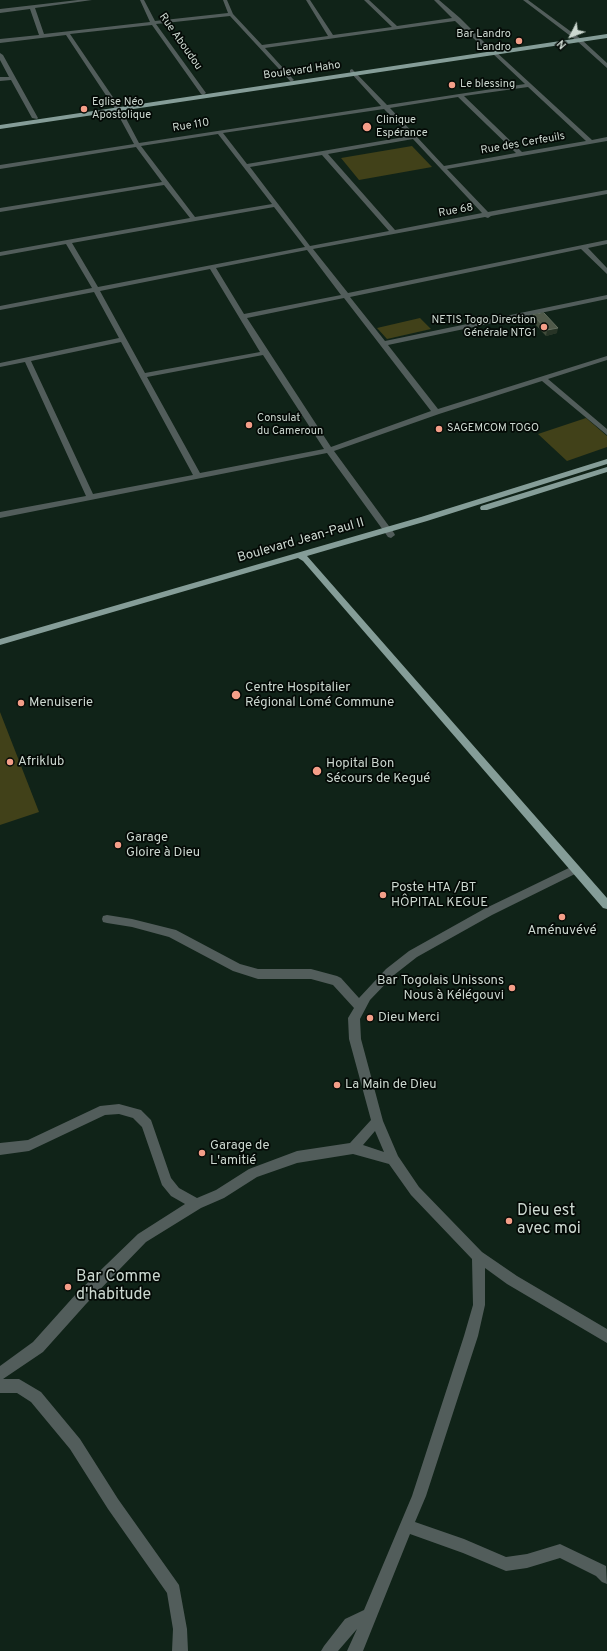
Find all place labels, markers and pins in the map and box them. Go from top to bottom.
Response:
place label: Bar Landro Landro [456,28,511,54]
marker: Bar Landro Landro [514,36,524,46]
place label: Le blessing [460,78,515,92]
marker: Le blessing [447,80,457,90]
place label: Eglise Néo Apostolique [92,96,151,122]
marker: Eglise Néo Apostolique [79,104,89,114]
place label: Clinique Espérance [376,114,428,140]
marker: Clinique Espérance [361,121,373,133]
place label: NETIS Togo Direction Générale NTG1 [432,314,536,340]
marker: NETIS Togo Direction Générale NTG1 [539,322,549,332]
place label: Consulat du Cameroun [257,412,323,438]
marker: Consulat du Cameroun [244,420,254,430]
place label: SAGEMCOM TOGO [447,422,539,436]
marker: SAGEMCOM TOGO [434,424,444,434]
place label: Centre Hospitalier Régional Lomé Commune [245,680,394,711]
marker: Centre Hospitalier Régional Lomé Commune [230,689,242,701]
place label: Menuiserie [29,695,93,711]
marker: Menuiserie [16,698,26,708]
place label: Afriklub [18,754,64,770]
place label: Hopital Bon Sécours de Kegué [326,756,430,787]
marker: Afriklub [5,757,15,767]
marker: Hopital Bon Sécours de Kegué [311,765,323,777]
place label: Garage Gloire à Dieu [126,830,200,861]
marker: Garage Gloire à Dieu [113,840,123,850]
place label: Poste HTA /BT HÔPITAL KEGUE [391,880,488,911]
marker: Poste HTA /BT HÔPITAL KEGUE [378,890,388,900]
marker: Aménuvévé [557,912,567,922]
place label: Aménuvévé [528,923,596,939]
place label: Bar Togolais Unissons Nous à Kélégouvi [377,973,504,1004]
marker: Bar Togolais Unissons Nous à Kélégouvi [507,983,517,993]
place label: Dieu Merci [378,1010,440,1026]
marker: Dieu Merci [365,1013,375,1023]
place label: La Main de Dieu [345,1077,437,1093]
marker: La Main de Dieu [332,1080,342,1090]
place label: Garage de L'amitié [210,1138,269,1169]
marker: Garage de L'amitié [197,1148,207,1158]
place label: Dieu est avec moi [517,1202,581,1240]
marker: Dieu est avec moi [504,1216,514,1226]
place label: Bar Comme d'habitude [76,1268,161,1306]
marker: Bar Comme d'habitude [63,1282,73,1292]

